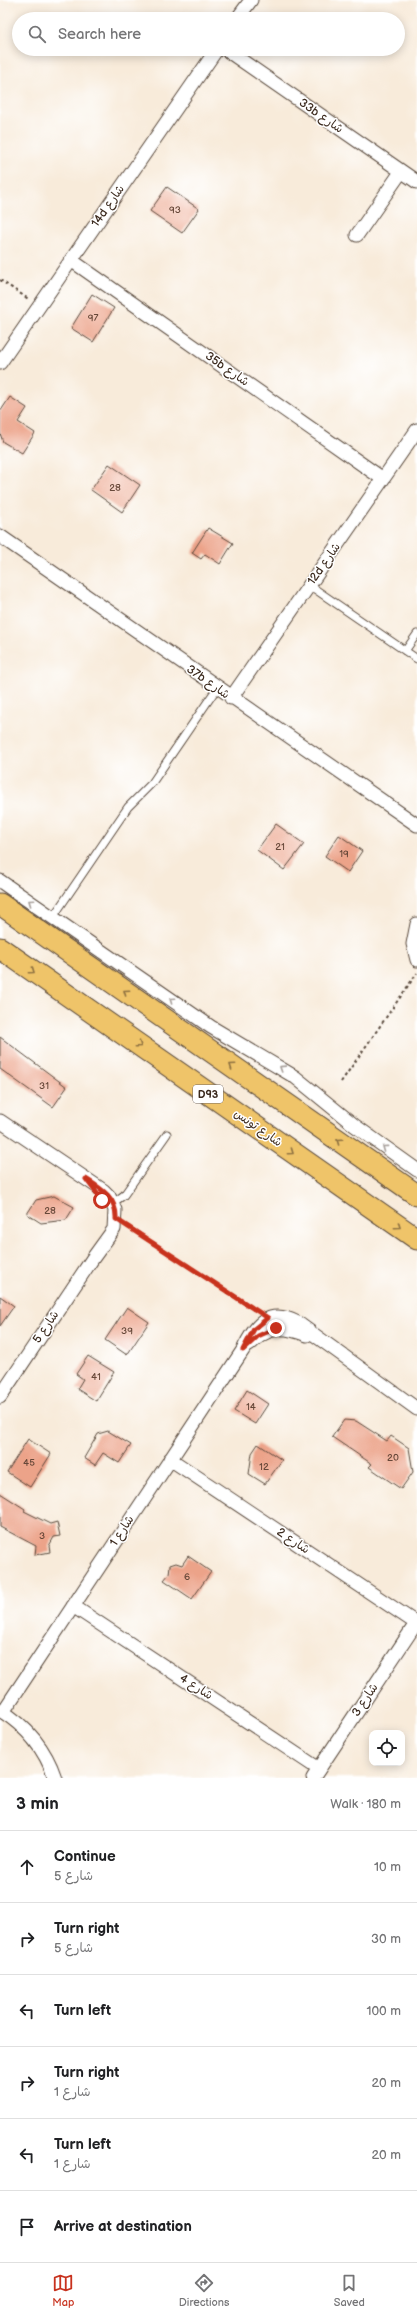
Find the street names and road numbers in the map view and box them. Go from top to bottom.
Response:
street label: 33b شارع [295,95,346,138]
street label: 14d شارع [88,182,129,231]
street label: 35b شارع [202,348,252,390]
street label: 12d شارع [304,540,345,588]
street label: 37b شارع [183,662,232,703]
road number: D93 [193,1085,223,1103]
street label: شارع تونس [230,1106,285,1151]
street label: شارع 5 [30,1308,63,1347]
street label: شارع 1 [106,1513,138,1550]
street label: شارع 2 [273,1525,312,1558]
street label: شارع 4 [176,1671,215,1704]
street label: شارع 3 [349,1681,382,1720]

